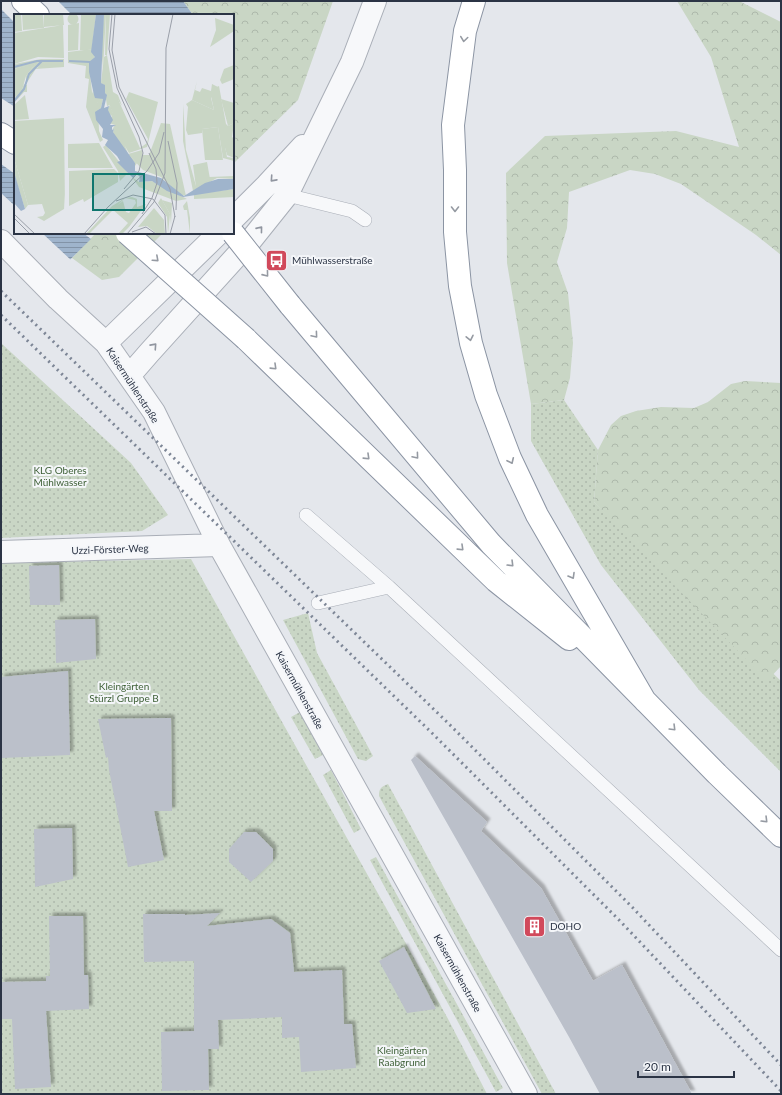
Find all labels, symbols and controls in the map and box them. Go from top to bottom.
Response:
inset map [14,14,234,234]
one-way arrow [460,36,469,42]
one-way arrow [271,174,278,182]
one-way arrow [451,206,459,212]
one-way arrow [255,226,262,233]
bus stop icon: Mühlwasserstraße [264,247,290,273]
one-way arrow [152,254,159,261]
place label: Mühlwasserstraße [292,254,373,266]
one-way arrow [261,270,268,277]
one-way arrow [311,330,318,337]
one-way arrow [466,335,474,341]
one-way arrow [150,344,157,351]
street label: Kaisermühlenstraße [104,345,162,425]
one-way arrow [269,362,277,369]
one-way arrow [412,451,419,458]
one-way arrow [362,452,370,460]
one-way arrow [507,458,515,465]
park label: KLG Oberes Mühlwasser [33,464,87,488]
street label: Uzzi-Förster-Weg [71,542,149,556]
one-way arrow [456,543,464,550]
one-way arrow [506,559,514,567]
one-way arrow [568,572,575,579]
street label: Kaisermühlenstraße [274,649,326,731]
park label: Kleingärten Stürzl Gruppe B [89,680,159,704]
one-way arrow [668,723,676,731]
one-way arrow [760,815,768,823]
building icon: DOHO [521,913,547,939]
place label: DOHO [550,920,581,932]
street label: Kaisermühlenstraße [432,932,484,1014]
park label: Kleingärten Raabgrund [377,1044,427,1068]
scale bar [638,1053,734,1079]
text: 20 m [644,1059,671,1074]

